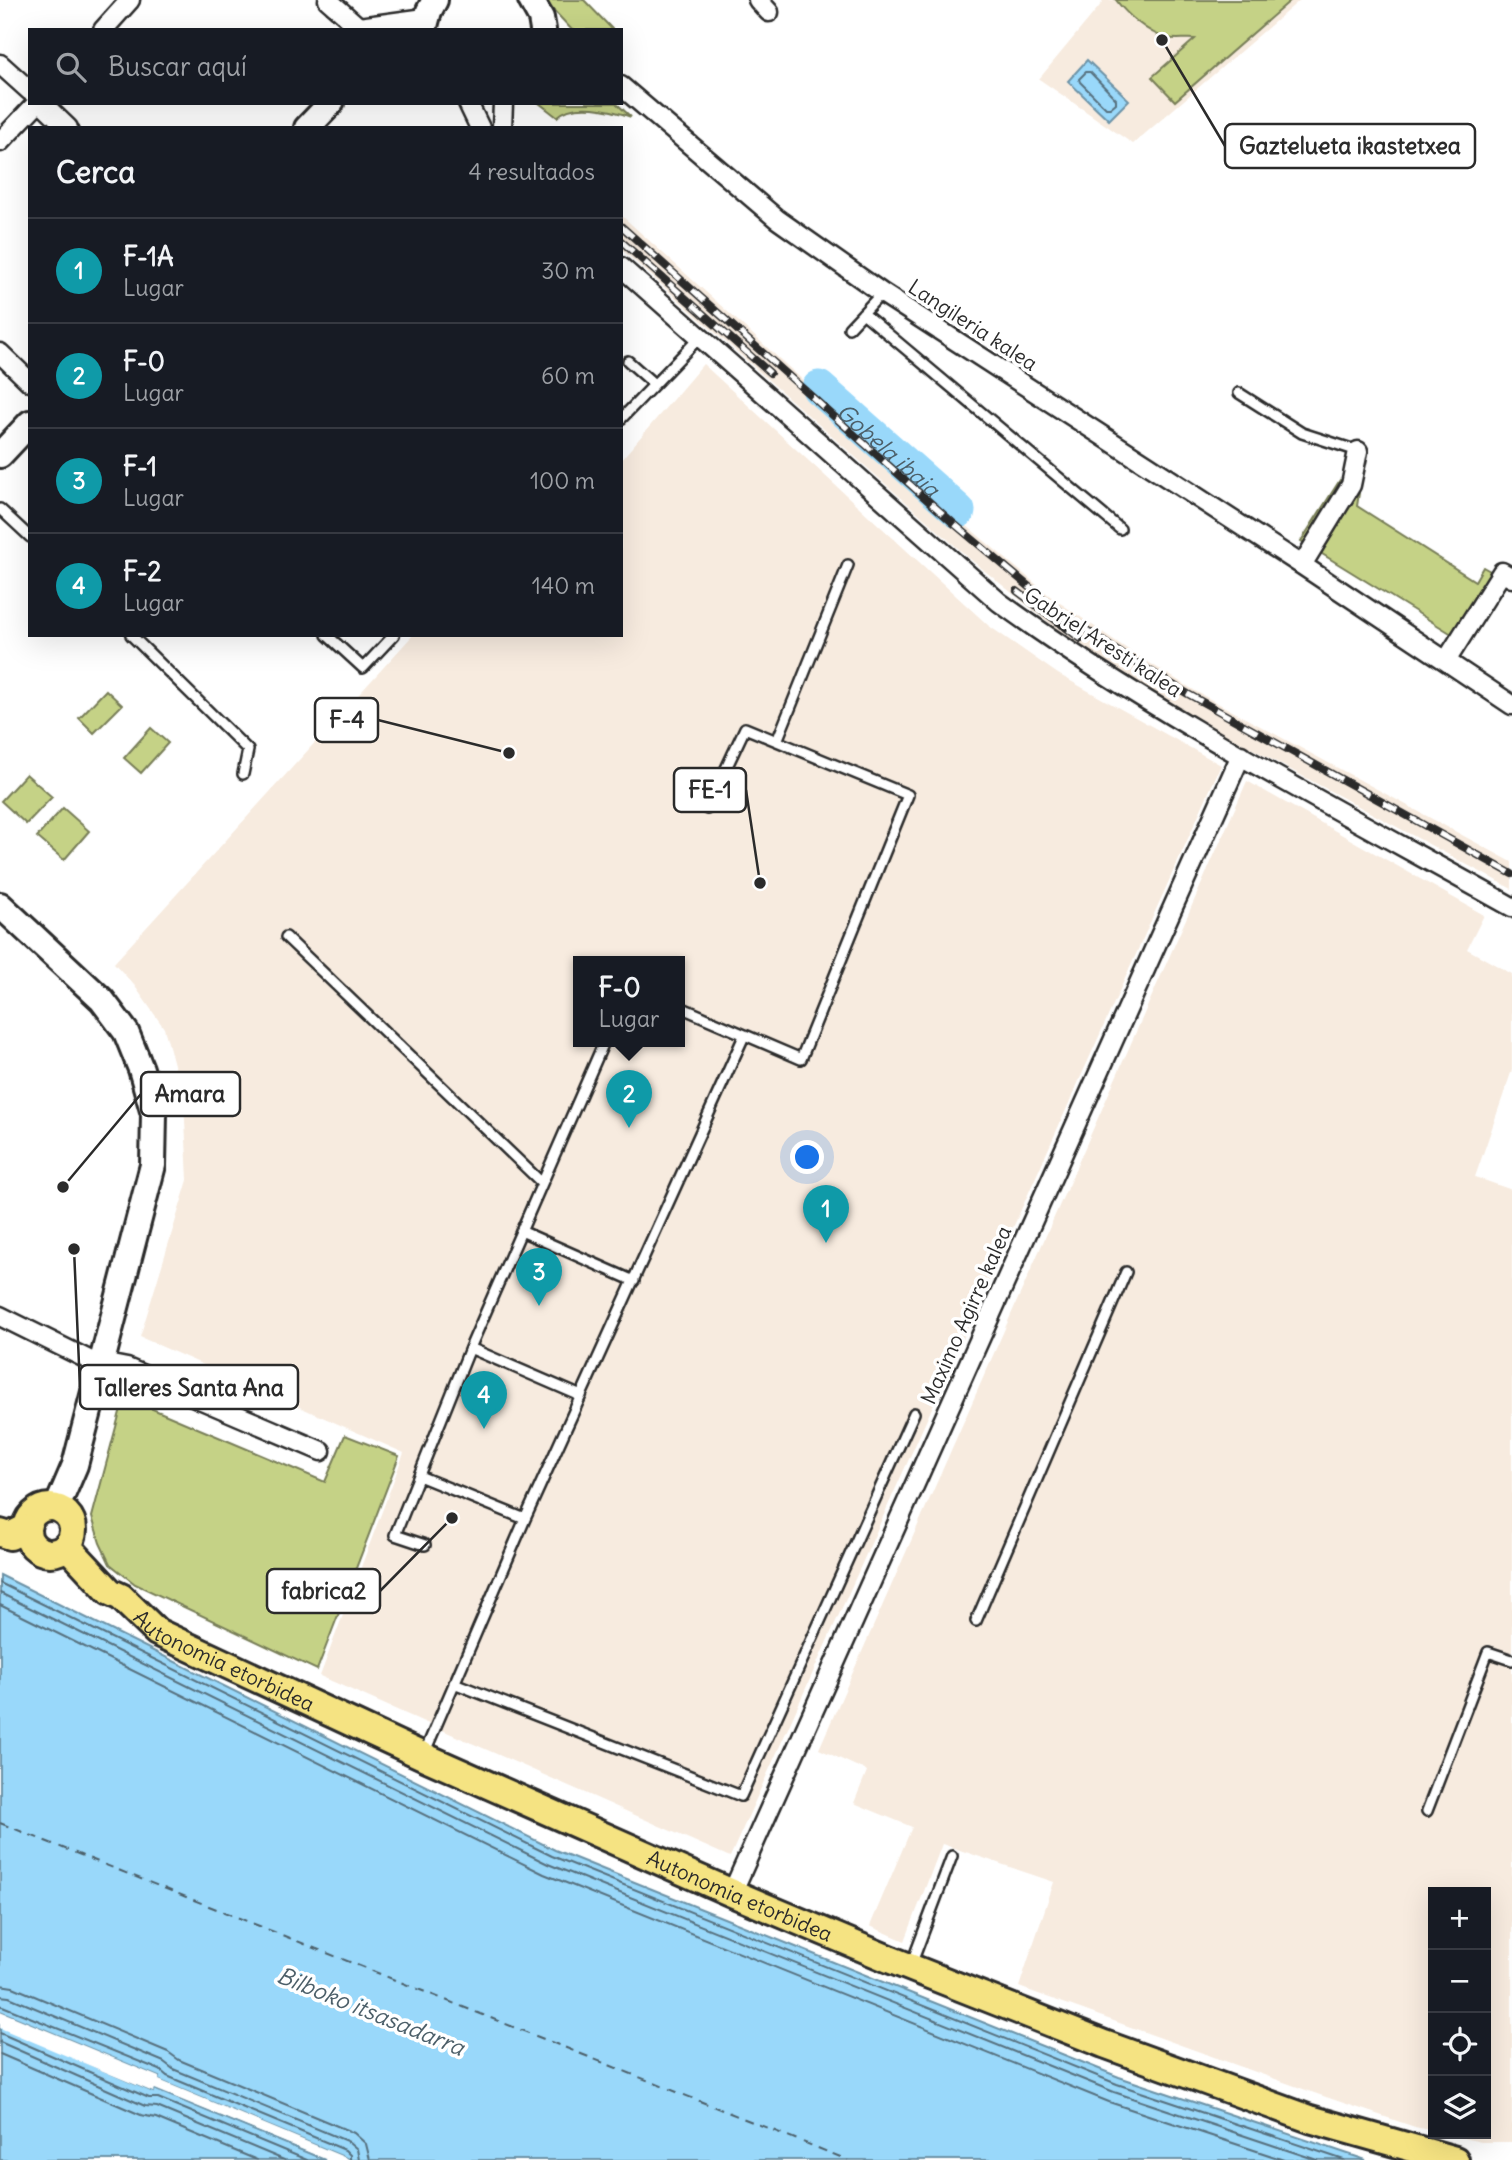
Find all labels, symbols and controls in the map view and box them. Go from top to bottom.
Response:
search box [28,28,623,105]
icon: search [52,48,90,86]
text: Buscar aquí [108,50,247,83]
callout: Gaztelueta ikastetxea [1225,124,1475,168]
text: Gaztelueta ikastetxea [1239,131,1461,160]
text: Cerca [56,153,135,191]
text: 4 resultados [468,157,595,186]
text: F-1A [123,240,174,273]
text: 1 [74,256,84,285]
text: 30 m [541,256,595,285]
text: Lugar [123,273,184,302]
street label: Langileria kalea [903,273,1043,377]
text: F-0 [123,345,165,378]
text: 2 [73,361,85,390]
text: 60 m [541,361,595,390]
text: Lugar [123,378,184,407]
water label: Gobela ibaia [831,396,947,504]
text: F-1 [123,450,157,483]
text: 3 [72,466,86,495]
text: 100 m [530,466,595,495]
text: Lugar [123,483,184,512]
text: F-2 [123,555,161,588]
text: 4 [72,571,86,600]
text: 140 m [532,571,595,600]
street label: Gabriel Aresti kalea [1019,581,1187,703]
text: Lugar [123,588,184,617]
callout: F-4 [315,698,378,742]
text: F-4 [329,705,365,734]
callout: FE-1 [674,768,746,812]
text: FE-1 [688,775,732,804]
popup [573,956,685,1047]
text: F-0 [599,971,641,1004]
text: Lugar [599,1004,659,1033]
pin: 2 [606,1070,652,1128]
callout: Amara [141,1072,240,1116]
text: Amara [155,1079,225,1108]
your location [790,1140,824,1174]
pin: 1 [803,1185,849,1243]
street label: Maximo Agirre kalea [915,1222,1017,1408]
pin: 3 [516,1248,562,1306]
callout: Talleres Santa Ana [80,1365,298,1409]
pin: 4 [461,1371,507,1429]
text: Talleres Santa Ana [94,1373,284,1402]
callout: fabrica2 [267,1569,380,1613]
text: fabrica2 [282,1576,367,1605]
street label: Autonomia etorbidea [128,1604,319,1717]
street label: Autonomia etorbidea [643,1844,837,1947]
map controls [1428,1887,1491,2139]
button: + [1428,1887,1491,1950]
button: − [1428,1950,1491,2013]
water label: Bilboko itsasadarra [273,1960,471,2062]
button: locate [1428,2013,1491,2076]
button: layers [1428,2076,1491,2139]

